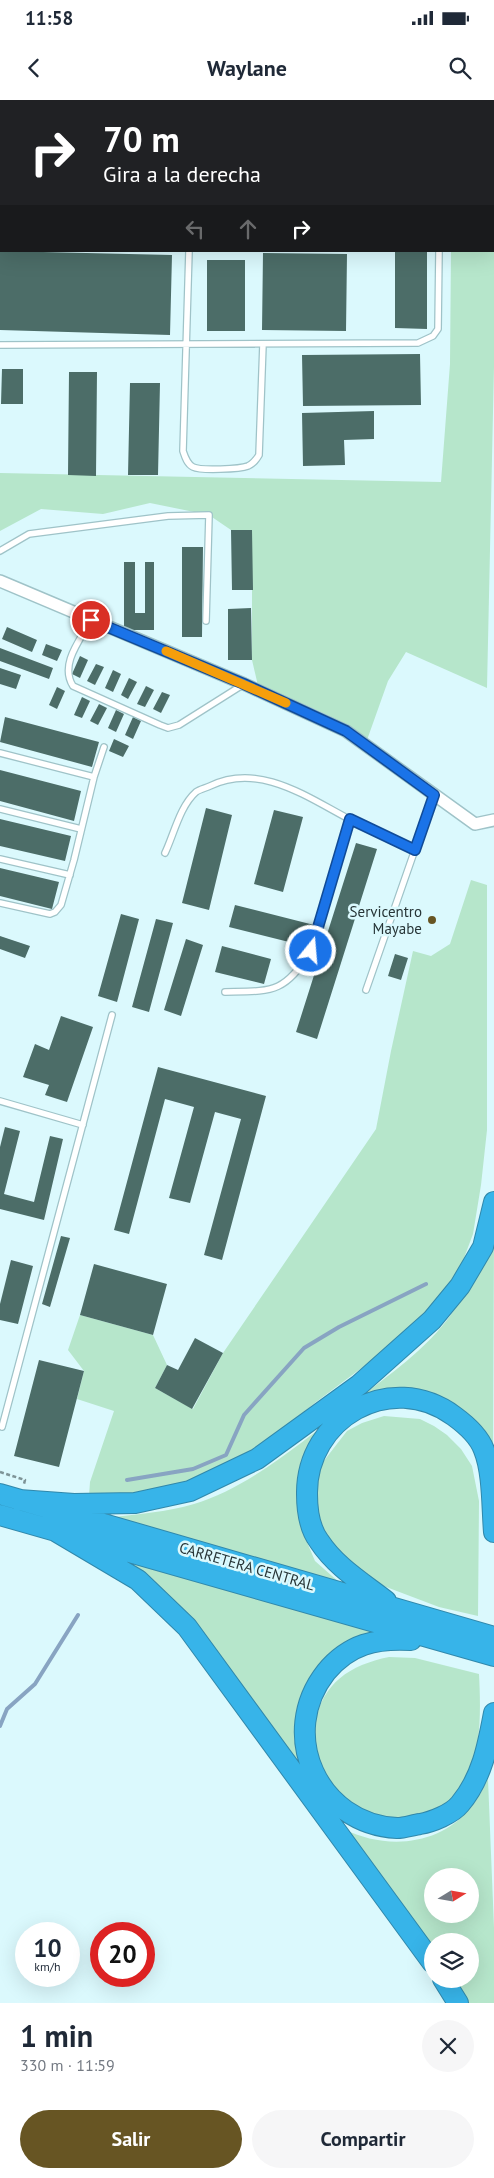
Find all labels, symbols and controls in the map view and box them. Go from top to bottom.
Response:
text: 11:58 [25,6,73,30]
icon: back [20,54,48,82]
text: Waylane [207,54,287,82]
icon: search [446,54,474,82]
text: 70 m [103,116,180,162]
icon: right [20,120,85,185]
text: Gira a la derecha [103,160,261,188]
icon: left [181,215,209,243]
icon: ahead [234,215,262,243]
icon: right [287,215,315,243]
pin [70,599,112,641]
icon: arrive [77,606,105,634]
place label: Servicentro Mayabe [350,902,422,938]
marker: Servicentro Mayabe [426,914,438,926]
position arrow [284,924,336,976]
street label: CARRETERA CENTRAL [177,1538,317,1594]
north arrow [424,1868,479,1922]
map controls [424,1868,479,1988]
speed limit sign: 20 [90,1922,155,1987]
text: 10 [33,1932,62,1964]
button: layers [424,1933,479,1988]
text: km/h [34,1959,61,1974]
text: 1 min [20,2016,93,2055]
button: close [422,2020,474,2072]
text: 330 m · 11:59 [20,2055,115,2075]
button: Salir [20,2110,242,2168]
button: Compartir [252,2110,474,2168]

